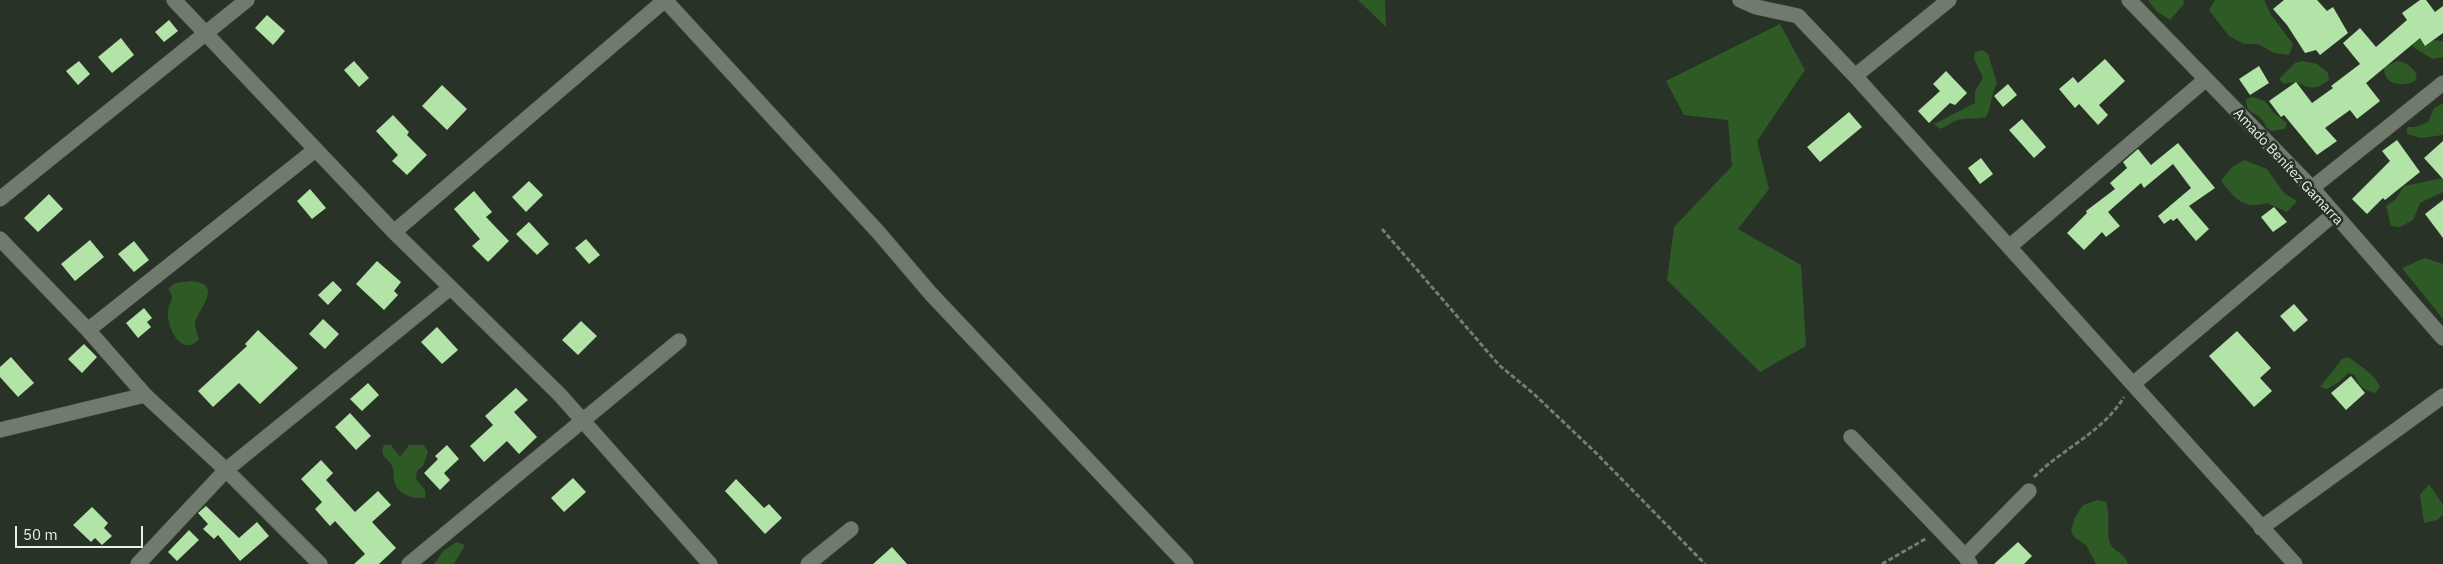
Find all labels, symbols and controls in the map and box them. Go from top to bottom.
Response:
street label: Amado Benítez Gamarra [2230,105,2346,229]
scale bar [18,516,145,548]
text: 50 m [23,525,58,544]

